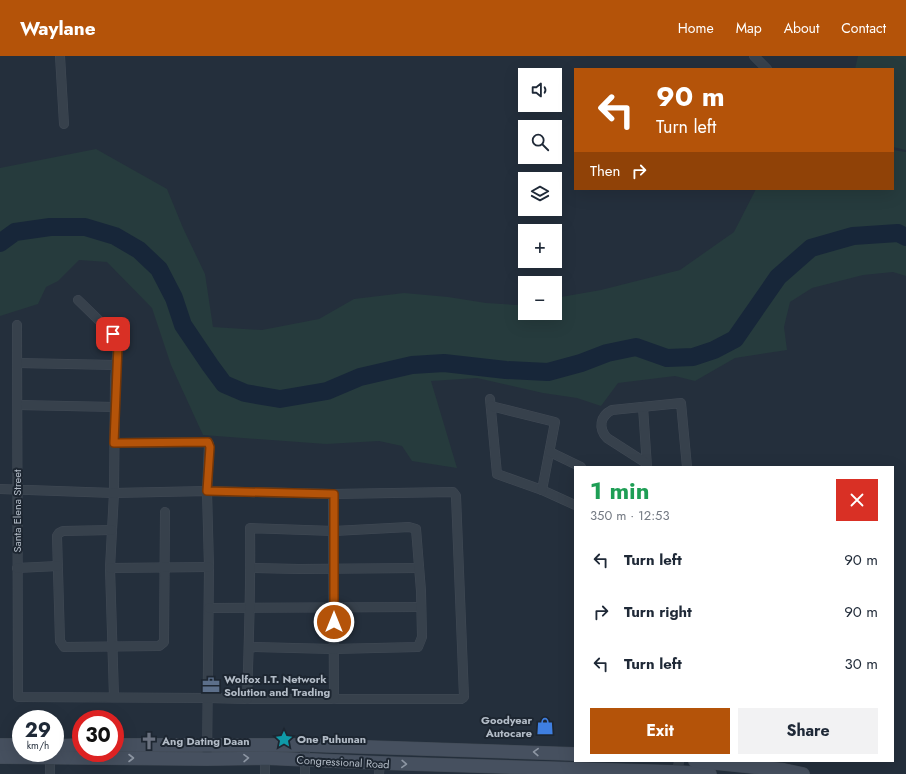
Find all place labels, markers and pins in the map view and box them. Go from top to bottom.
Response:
pin [96,317,130,351]
place label: Wolfox I.T. Network Solution and Trading [224,671,331,700]
office icon: Wolfox I.T. Network Solution and Trading [201,675,221,695]
place label: Goodyear Autocare [481,712,532,741]
shop icon: Goodyear Autocare [535,716,555,736]
place icon: One Puhunan [274,729,294,749]
church icon: Ang Dating Daan [139,731,159,751]
place label: One Puhunan [297,731,366,747]
place label: Ang Dating Daan [161,733,250,749]

